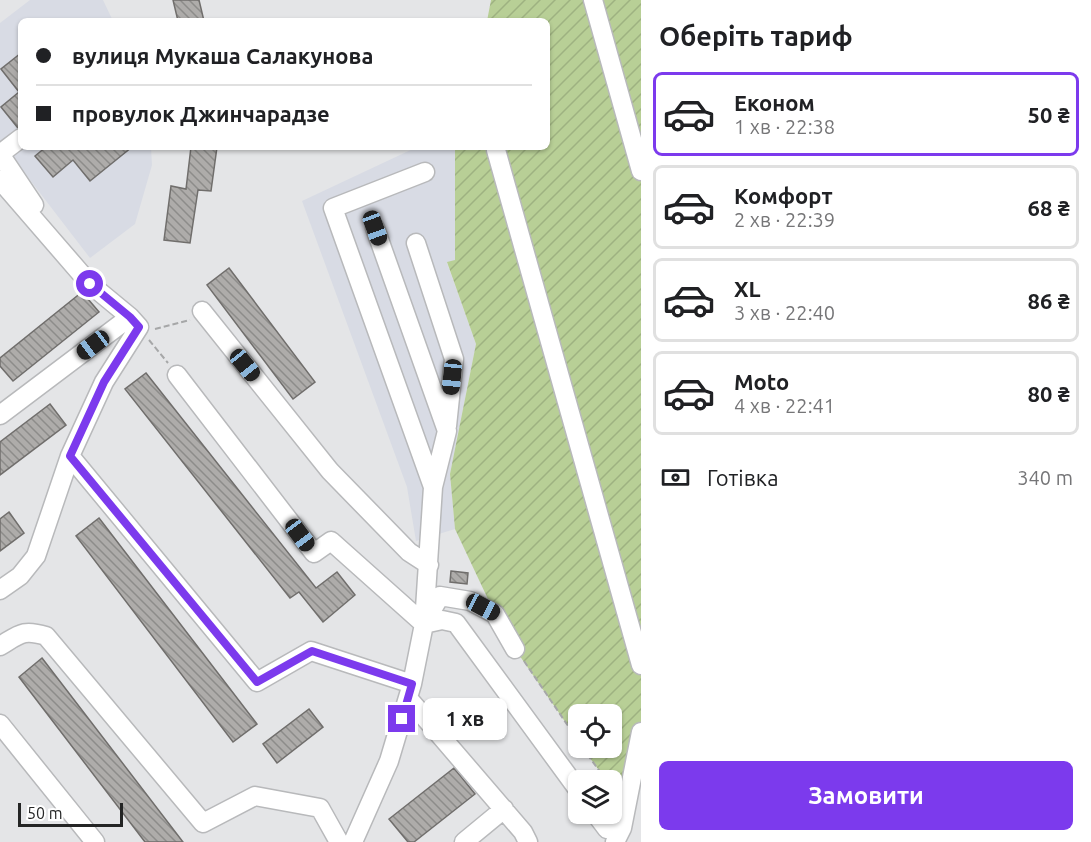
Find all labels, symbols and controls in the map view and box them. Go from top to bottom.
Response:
text: Оберіть тариф [659,21,853,51]
text: вулиця Мукаша Салакунова [72,43,373,68]
icon: car [662,87,716,141]
text: Економ [734,90,815,115]
text: провулок Джинчарадзе [72,101,330,126]
text: 50 ₴ [1028,102,1070,127]
text: 1 хв · 22:38 [734,115,835,138]
icon: car [662,180,716,234]
text: Комфорт [734,183,833,208]
text: 68 ₴ [1028,195,1070,220]
car [360,208,390,248]
text: 2 хв · 22:39 [734,208,835,231]
route start [76,270,103,297]
icon: car [662,273,716,327]
text: XL [734,276,761,301]
text: 86 ₴ [1028,288,1070,313]
text: 3 хв · 22:40 [734,301,835,324]
car [73,327,113,363]
car [227,345,263,385]
car [441,358,463,396]
icon: car [662,366,716,420]
text: Moto [734,369,789,394]
text: 80 ₴ [1028,381,1070,406]
text: 4 хв · 22:41 [734,394,835,417]
icon: cash [659,461,692,494]
text: Готівка [707,465,778,490]
text: 340 m [1017,466,1073,489]
car [282,515,318,555]
car [463,591,503,623]
callout: 1 хв [423,698,507,740]
map controls [568,704,622,824]
button: locate [568,704,622,758]
route end [388,705,415,732]
text: 1 хв [446,707,484,730]
button: Замовити [659,761,1073,830]
button: layers [568,770,622,824]
scale bar [18,800,123,828]
text: 50 m [27,804,63,822]

